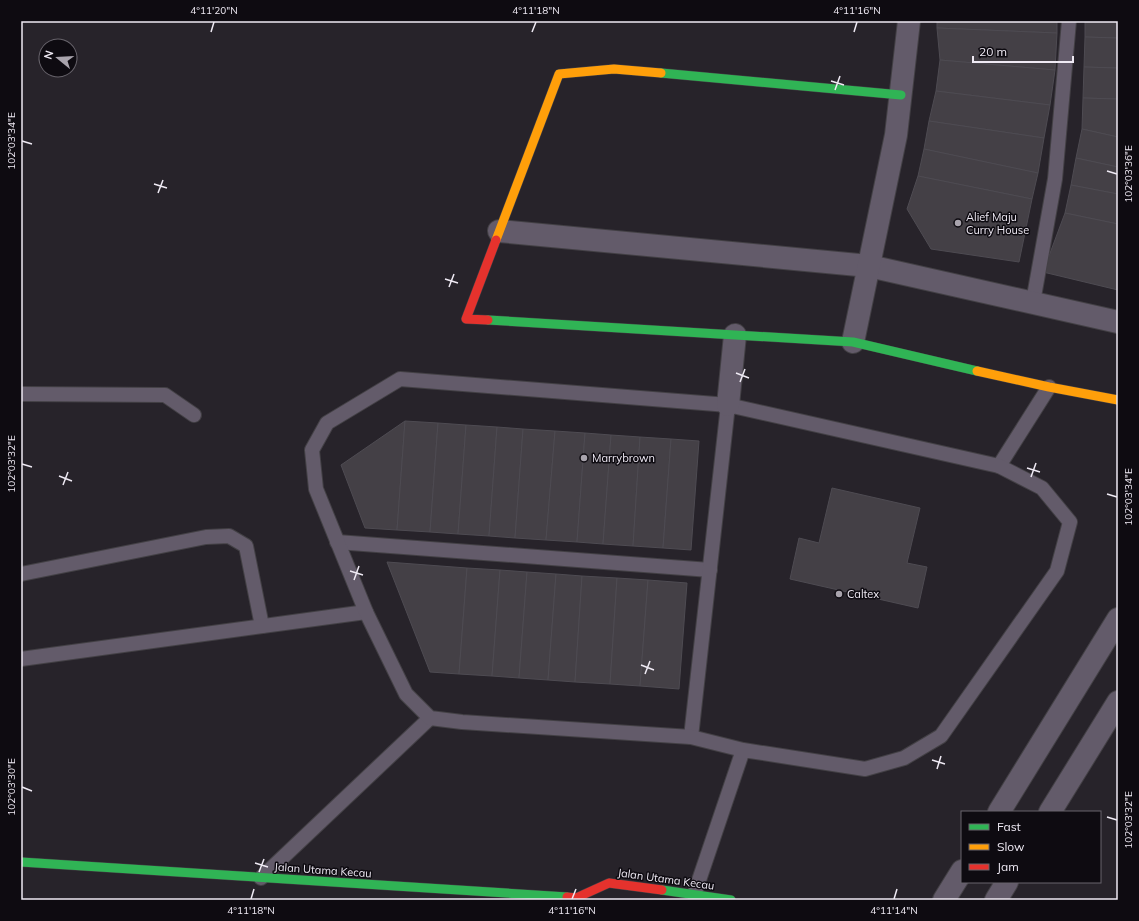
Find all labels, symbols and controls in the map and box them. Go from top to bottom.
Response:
text: 4°11'20"N [190,4,238,17]
text: 4°11'18"N [512,4,560,17]
text: 4°11'16"N [833,4,881,17]
north arrow [38,38,78,78]
scale bar [973,38,1073,64]
text: 20 m [979,44,1007,59]
text: N [41,49,56,61]
text: 102°03'34"E [5,112,18,170]
text: 102°03'36"E [1122,145,1135,203]
place label: Alief Maju Curry House [966,210,1029,237]
marker: Alief Maju Curry House [953,218,963,228]
text: 102°03'32"E [5,435,18,493]
place label: Marrybrown [592,451,655,465]
marker: Marrybrown [579,453,589,463]
text: 102°03'34"E [1122,468,1135,526]
place label: Caltex [847,587,879,601]
marker: Caltex [834,589,844,599]
text: 102°03'30"E [5,758,18,816]
text: 102°03'32"E [1122,791,1135,849]
legend [961,811,1101,883]
text: Fast [997,819,1021,834]
text: Slow [997,839,1025,854]
text: Jam [997,859,1019,874]
street label: Jalan Utama Kecau [274,860,372,880]
street label: Jalan Utama Kecau [617,865,715,893]
text: 4°11'18"N [227,904,275,917]
text: 4°11'16"N [548,904,596,917]
text: 4°11'14"N [870,904,918,917]

